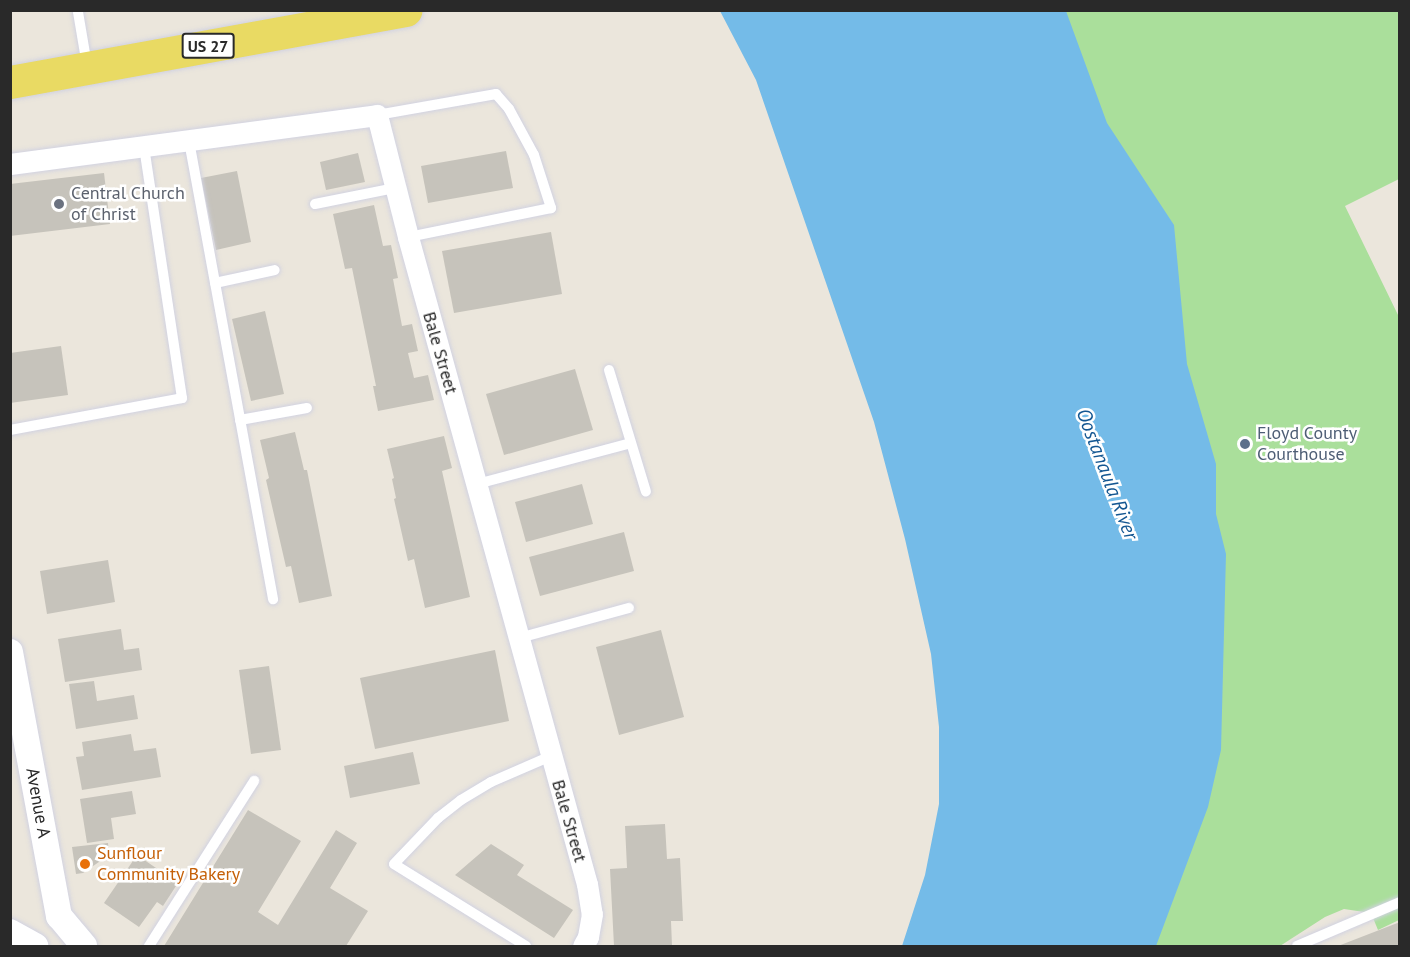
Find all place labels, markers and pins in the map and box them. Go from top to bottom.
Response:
place label: Central Church of Christ [71,183,185,226]
marker: Central Church of Christ [52,197,66,211]
place label: Floyd County Courthouse [1257,423,1357,466]
marker: Floyd County Courthouse [1238,437,1252,451]
place label: Sunflour Community Bakery [97,843,241,886]
marker: Sunflour Community Bakery [78,857,92,871]

